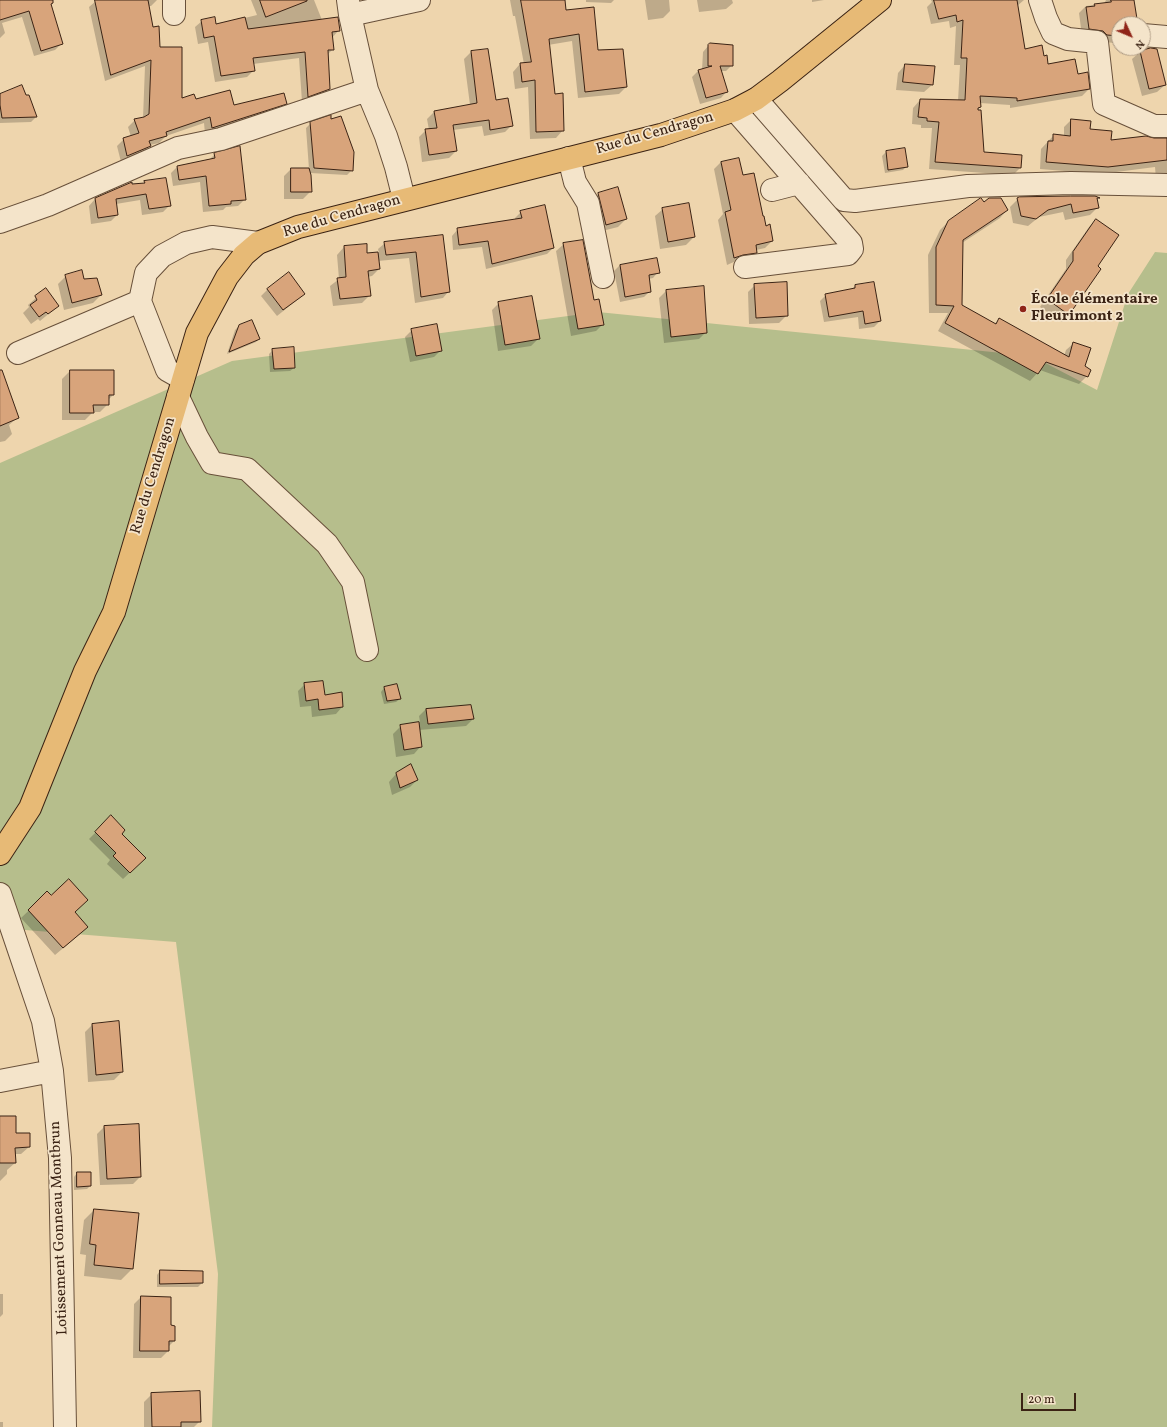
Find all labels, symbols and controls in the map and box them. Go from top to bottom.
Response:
north arrow [1111,16,1151,56]
text: N [1131,36,1147,52]
street label: Rue du Cendragon [594,109,716,159]
street label: Rue du Cendragon [281,192,403,242]
place label: École élémentaire Fleurimont 2 [1031,291,1158,326]
marker: École élémentaire Fleurimont 2 [1018,304,1028,314]
street label: Rue du Cendragon [128,415,180,537]
street label: Lotissement Gonneau Montbrun [47,1121,73,1335]
scale bar [1023,1385,1078,1411]
text: 20 m [1028,1392,1055,1408]

